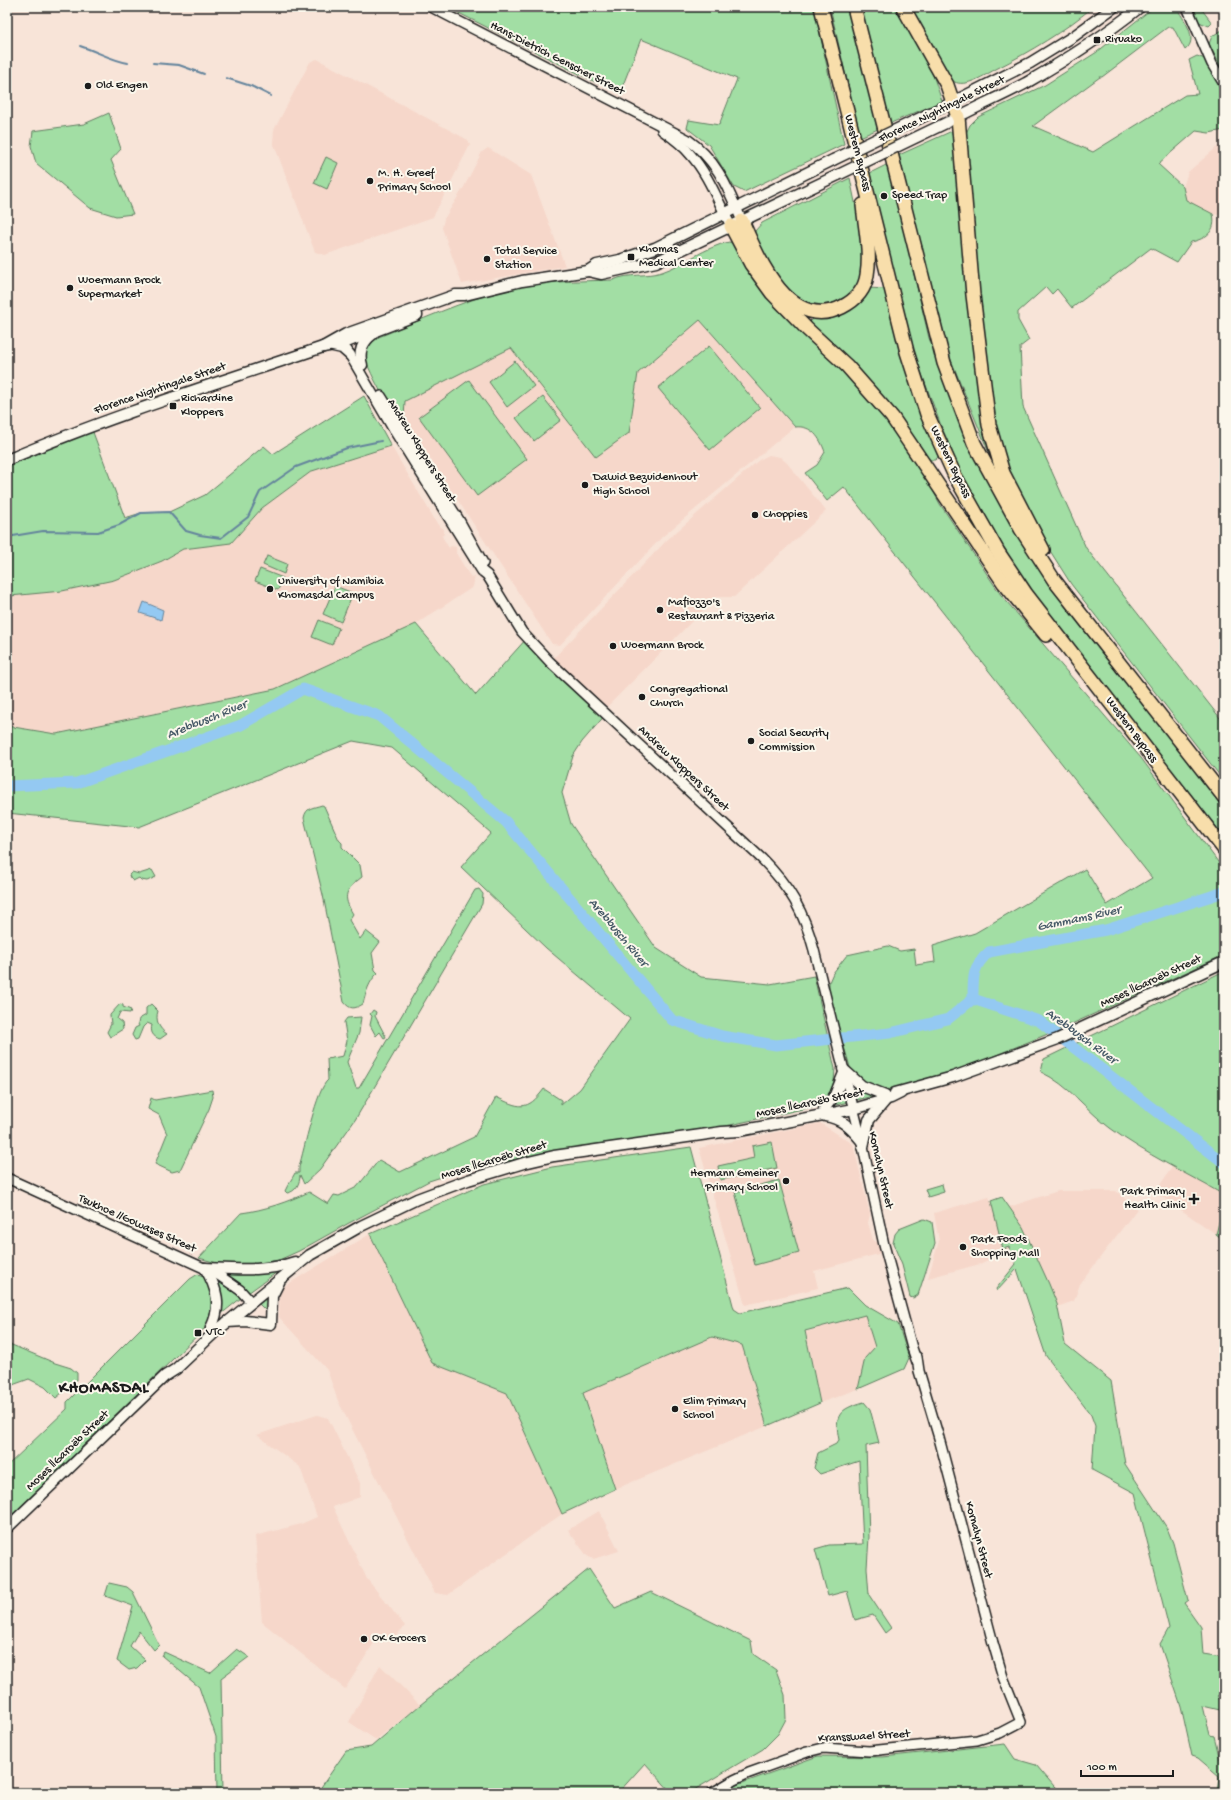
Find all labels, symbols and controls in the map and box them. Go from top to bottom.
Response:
street label: Hans-Dietrich Genscher Street [488,19,627,100]
place label: Riruako [1105,33,1142,47]
marker: Riruako [1092,35,1102,45]
street label: Florence Nightingale Street [876,73,1008,147]
place label: Old Engen [96,79,148,93]
marker: Old Engen [83,81,93,91]
street label: Western Bypass [841,113,873,193]
place label: M. H. Greef Primary School [377,167,451,195]
marker: M. H. Greef Primary School [365,176,375,186]
place label: Speed Trap [892,189,947,203]
marker: Speed Trap [879,191,889,201]
place label: Khomas Medical Center [639,243,715,271]
place label: Total Service Station [494,245,558,273]
marker: Khomas Medical Center [626,252,636,262]
marker: Total Service Station [482,254,492,264]
place label: Woermann Brock Supermarket [78,274,162,302]
marker: Woermann Brock Supermarket [65,283,75,293]
street label: Florence Nightingale Street [91,360,229,418]
place label: Richardine Kloppers [181,392,234,420]
street label: Andrew Kloppers Street [383,397,459,506]
marker: Richardine Kloppers [168,401,178,411]
street label: Western Bypass [927,424,974,501]
place label: Dawid Bezuidenhout High School [592,471,698,499]
marker: Dawid Bezuidenhout High School [580,480,590,490]
place label: Choppies [763,508,808,522]
marker: Choppies [750,510,760,520]
place label: University of Namibia Khomasdal Campus [278,575,384,603]
marker: University of Namibia Khomasdal Campus [265,584,275,594]
place label: Mafiozzo's Restaurant & Pizzeria [668,596,775,624]
marker: Mafiozzo's Restaurant & Pizzeria [655,605,665,615]
place label: Woermann Brock [621,639,705,653]
marker: Woermann Brock [608,641,618,651]
place label: Congregational Church [650,683,728,711]
marker: Congregational Church [637,692,647,702]
street label: Western Bypass [1102,695,1160,766]
water label: Arebbusch River [165,696,251,743]
street label: Andrew Kloppers Street [635,723,732,816]
place label: Social Security Commission [759,727,829,755]
marker: Social Security Commission [746,736,756,746]
water label: Arebbusch River [585,896,653,972]
water label: Gammams River [1036,902,1124,935]
street label: Moses ǁGaroëb Street [1098,952,1205,1011]
water label: Arebbusch River [1042,1006,1122,1069]
street label: Moses ǁGaroëb Street [755,1086,866,1122]
street label: Kornalyn Street [864,1130,896,1211]
street label: Moses ǁGaroëb Street [440,1138,549,1184]
place label: Hermann Gmeiner Primary School [690,1167,780,1195]
marker: Hermann Gmeiner Primary School [781,1176,791,1186]
place label: Park Primary Health Clinic [1119,1185,1186,1213]
street label: Tsukhoe //Gowases Street [75,1191,199,1257]
marker: Park Primary Health Clinic [1188,1193,1200,1205]
place label: Park Foods Shopping Mall [970,1233,1040,1261]
marker: Park Foods Shopping Mall [958,1242,968,1252]
place label: VTC [205,1326,225,1340]
marker: VTC [193,1328,203,1338]
district label: KHOMASDAL [58,1380,149,1399]
place label: Elim Primary School [683,1395,746,1423]
marker: Elim Primary School [670,1404,680,1414]
street label: Moses ǁGaroëb Street [24,1407,113,1494]
street label: Kornalyn Street [961,1500,995,1581]
place label: OK Grocers [372,1632,426,1646]
marker: OK Grocers [359,1634,369,1644]
street label: Kransswael Street [818,1728,911,1746]
scale bar [1081,1752,1173,1778]
text: 100 m [1086,1761,1117,1775]

